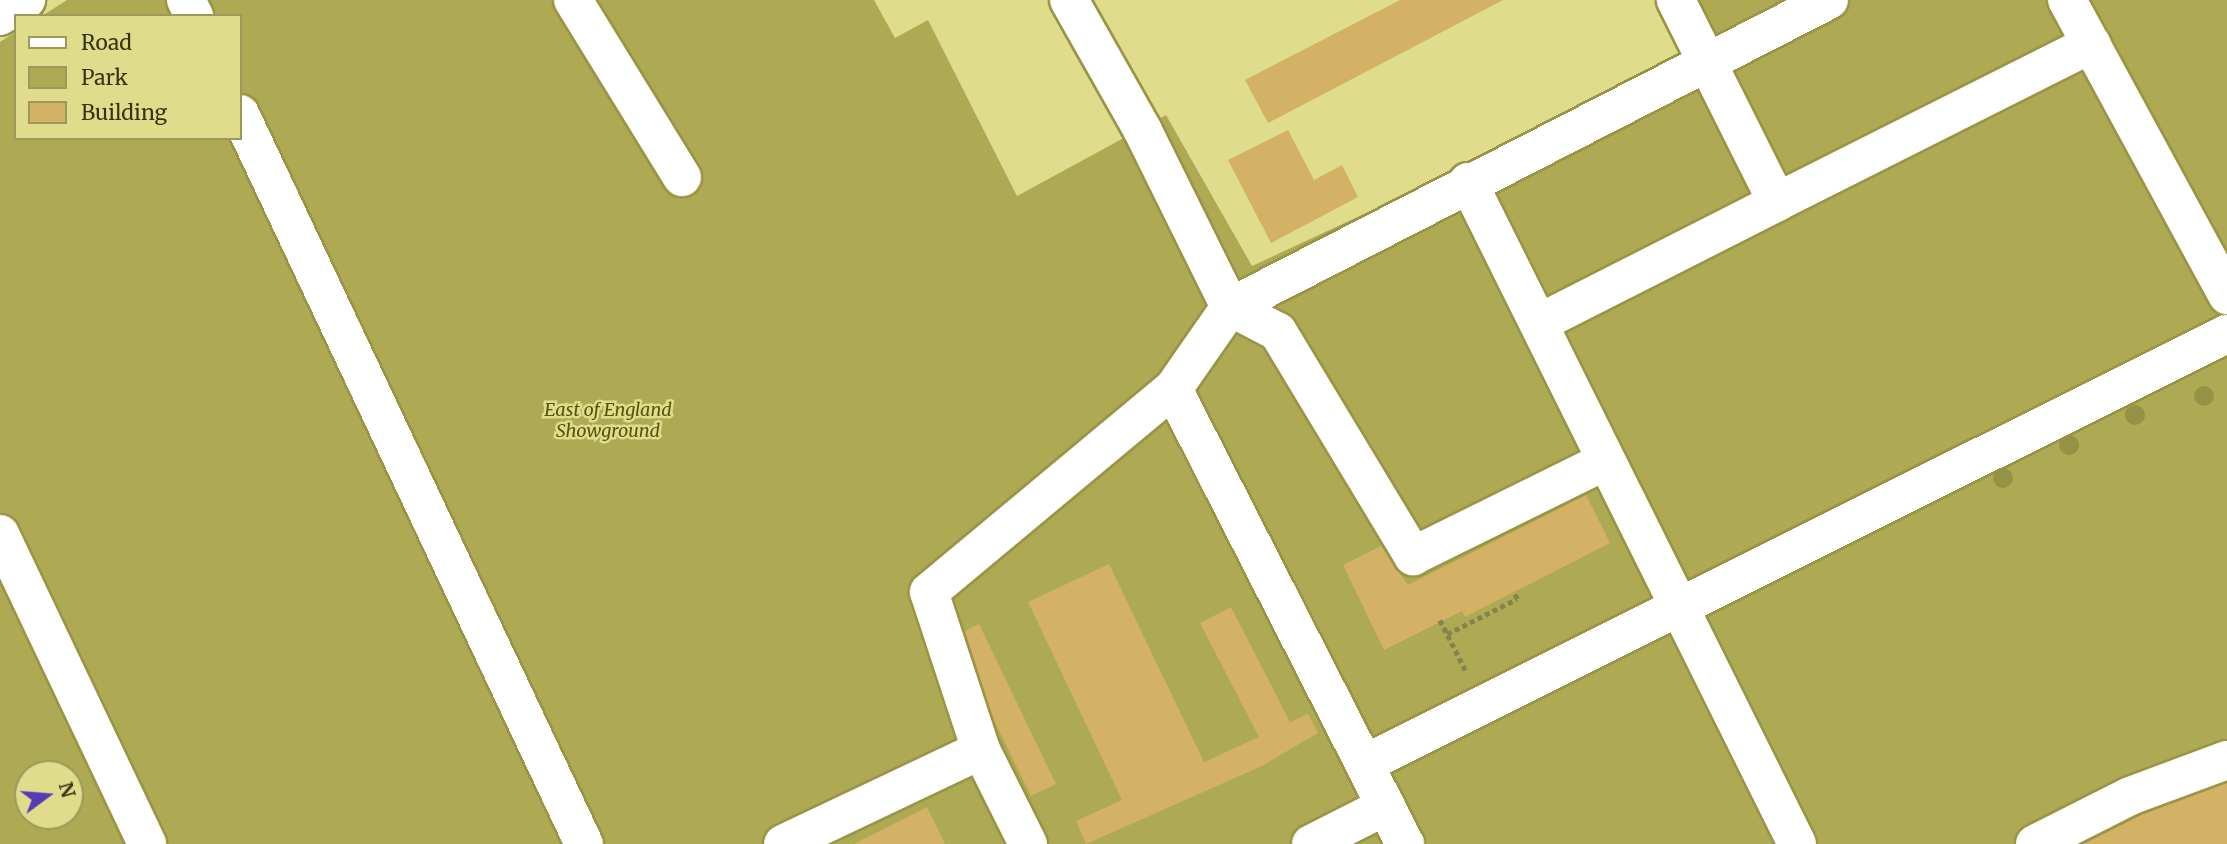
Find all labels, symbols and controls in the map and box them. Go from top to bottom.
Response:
legend [14,14,242,140]
text: Road [81,29,132,56]
text: Park [81,64,128,91]
text: Building [81,99,167,126]
park label: East of England Showground [544,400,672,442]
north arrow [14,760,84,830]
text: N [54,779,81,800]

